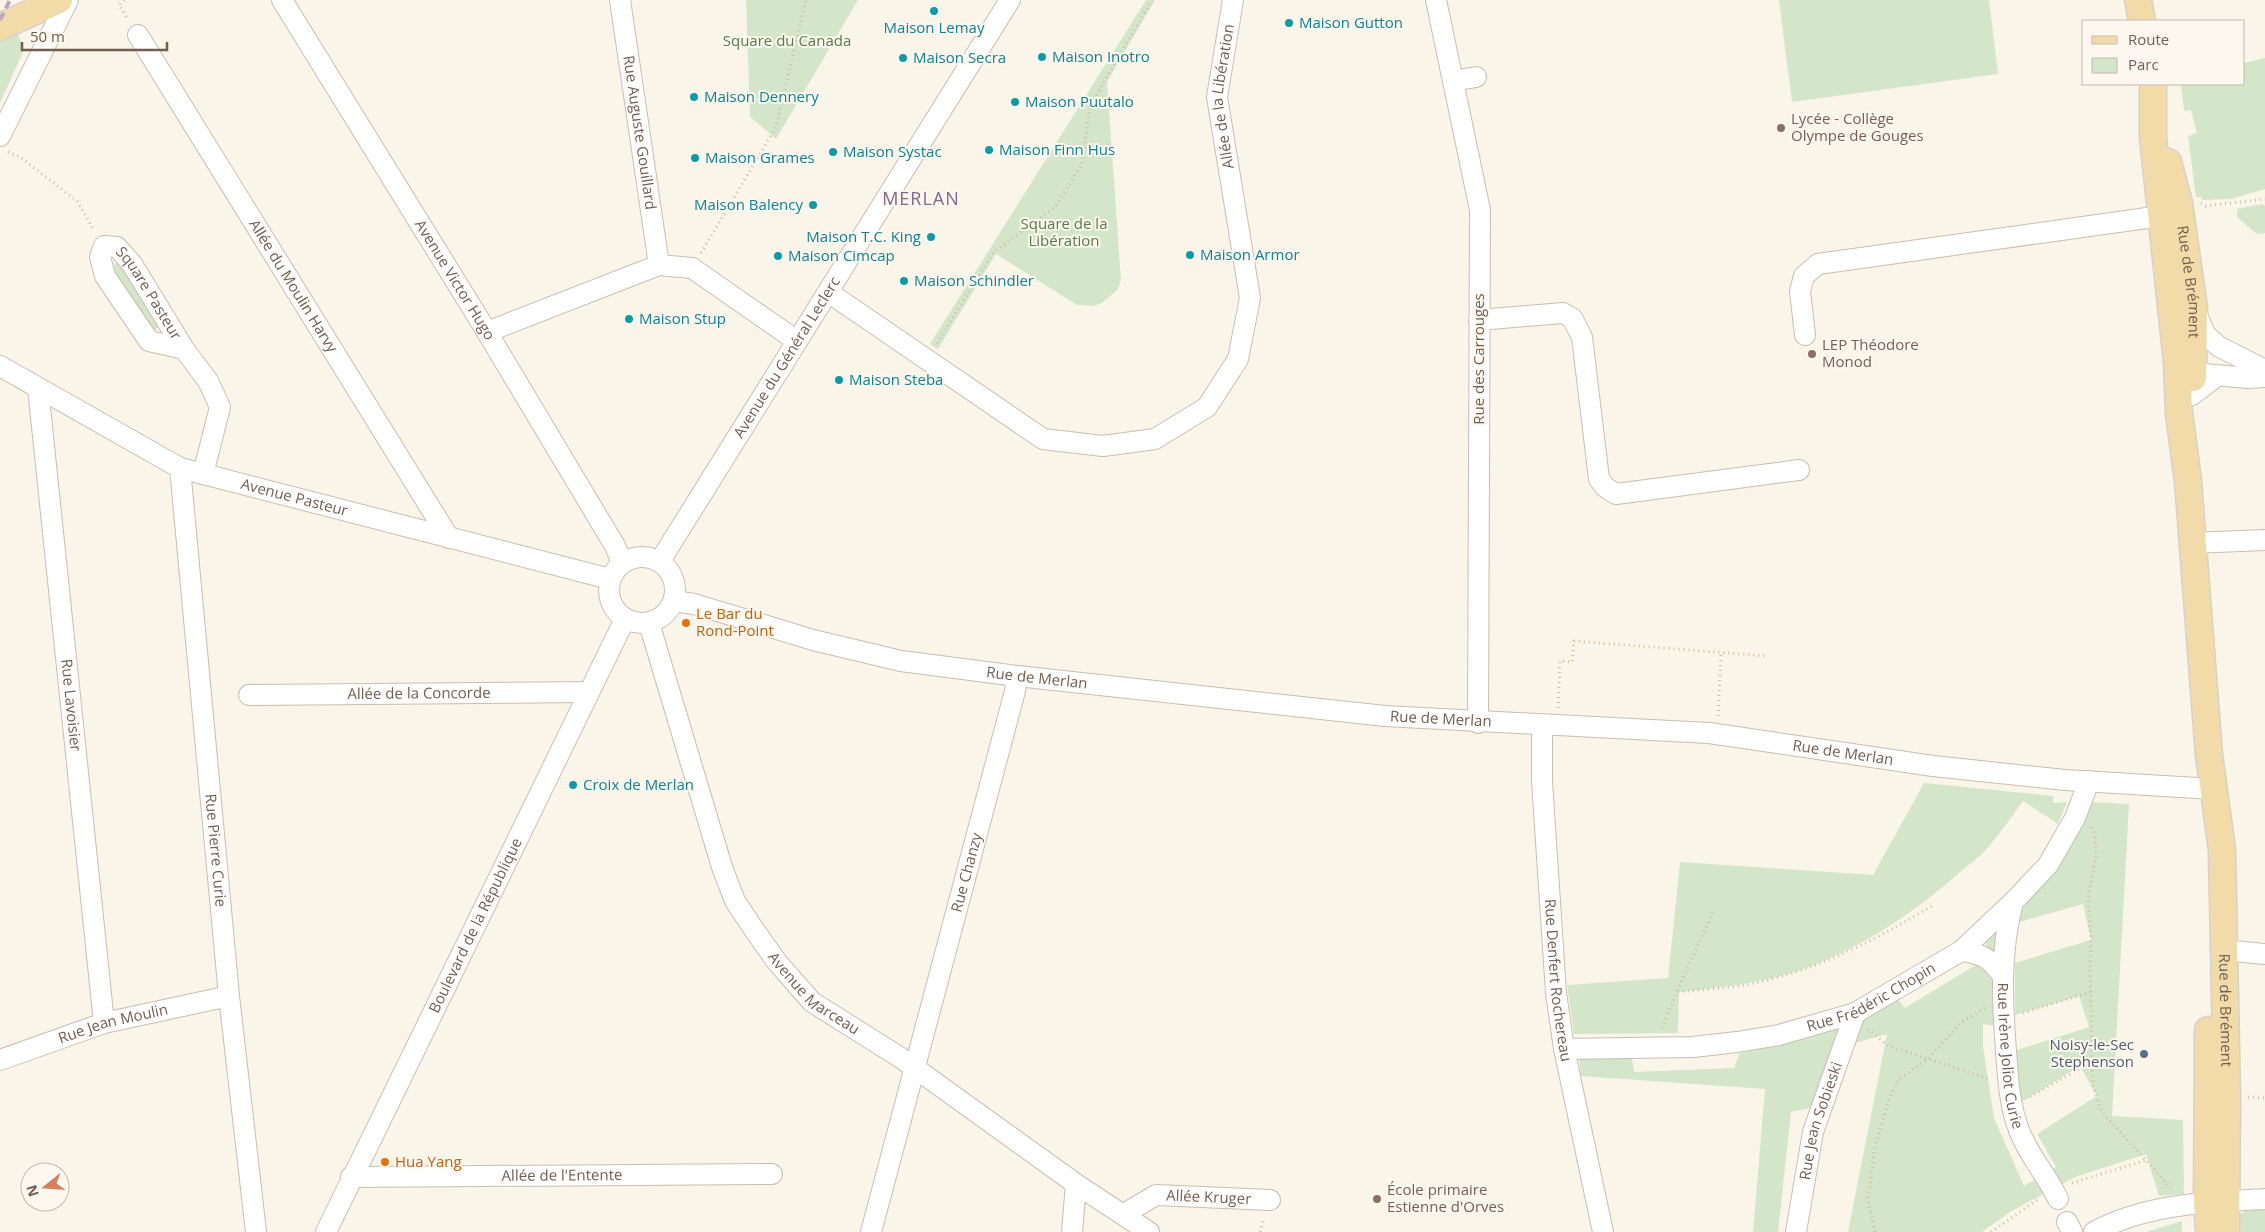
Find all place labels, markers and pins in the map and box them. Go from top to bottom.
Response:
marker: Maison Lemay [928,5,940,17]
place label: Maison Gutton [1299,12,1403,32]
place label: Maison Lemay [884,17,985,37]
marker: Maison Gutton [1283,17,1295,29]
place label: Maison Inotro [1052,46,1150,66]
place label: Maison Secra [913,47,1006,67]
marker: Maison Inotro [1036,51,1048,63]
marker: Maison Secra [897,52,909,64]
place label: Maison Dennery [704,86,819,106]
marker: Maison Dennery [688,91,700,103]
place label: Maison Puutalo [1025,91,1134,111]
marker: Maison Puutalo [1009,96,1021,108]
place label: Lycée - Collège Olympe de Gouges [1791,108,1924,145]
marker: Lycée - Collège Olympe de Gouges [1775,122,1787,134]
place label: Maison Finn Hus [999,139,1115,159]
place label: Maison Systac [843,141,942,161]
marker: Maison Finn Hus [983,144,995,156]
marker: Maison Systac [827,146,839,158]
place label: Maison Grames [705,147,815,167]
marker: Maison Grames [689,152,701,164]
place label: Maison Balency [694,194,803,214]
marker: Maison Balency [807,199,819,211]
place label: Maison T.C. King [806,226,921,246]
marker: Maison T.C. King [925,231,937,243]
place label: Maison Armor [1200,244,1300,264]
place label: Maison Cimcap [788,245,895,265]
marker: Maison Armor [1184,249,1196,261]
marker: Maison Cimcap [772,250,784,262]
place label: Maison Schindler [914,270,1034,290]
marker: Maison Schindler [898,275,910,287]
place label: Maison Stup [639,308,726,328]
marker: Maison Stup [623,313,635,325]
place label: LEP Théodore Monod [1822,334,1919,371]
marker: LEP Théodore Monod [1806,348,1818,360]
place label: Maison Steba [849,369,943,389]
marker: Maison Steba [833,374,845,386]
place label: Le Bar du Rond-Point [696,603,774,640]
marker: Le Bar du Rond-Point [680,617,692,629]
place label: Croix de Merlan [583,774,694,794]
marker: Croix de Merlan [567,779,579,791]
place label: Noisy-le-Sec Stephenson [2050,1034,2134,1071]
marker: Noisy-le-Sec Stephenson [2138,1048,2150,1060]
place label: Hua Yang [395,1151,462,1171]
marker: Hua Yang [379,1156,391,1168]
place label: École primaire Estienne d'Orves [1387,1179,1504,1216]
marker: École primaire Estienne d'Orves [1371,1193,1383,1205]

